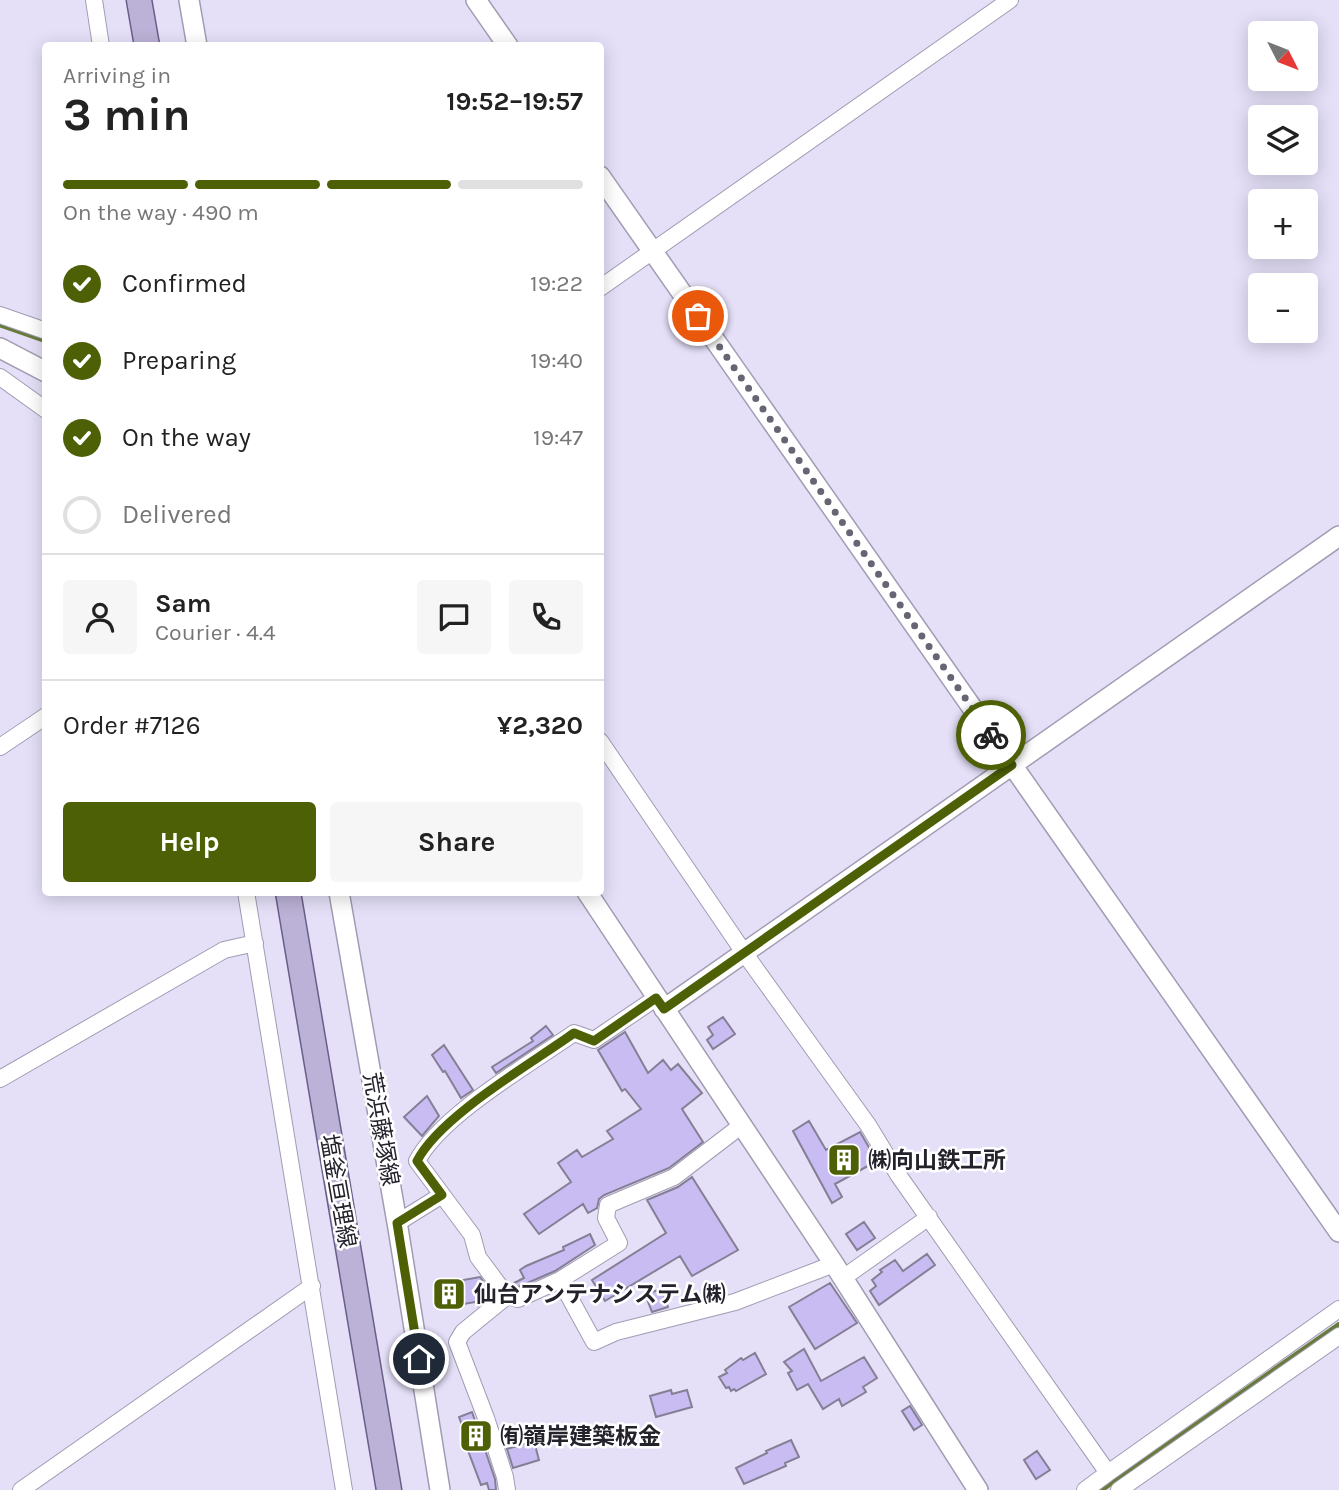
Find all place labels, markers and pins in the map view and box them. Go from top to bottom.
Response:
pin [668,286,728,346]
building icon: ㈱向山鉄工所 [825,1141,863,1179]
place label: ㈱向山鉄工所 [868,1147,1006,1174]
building icon: 仙台アンテナシステム㈱ [430,1275,468,1313]
place label: 仙台アンテナシステム㈱ [474,1281,725,1308]
pin [389,1329,449,1389]
building icon: ㈲嶺岸建築板金 [457,1417,495,1455]
place label: ㈲嶺岸建築板金 [500,1423,661,1450]

